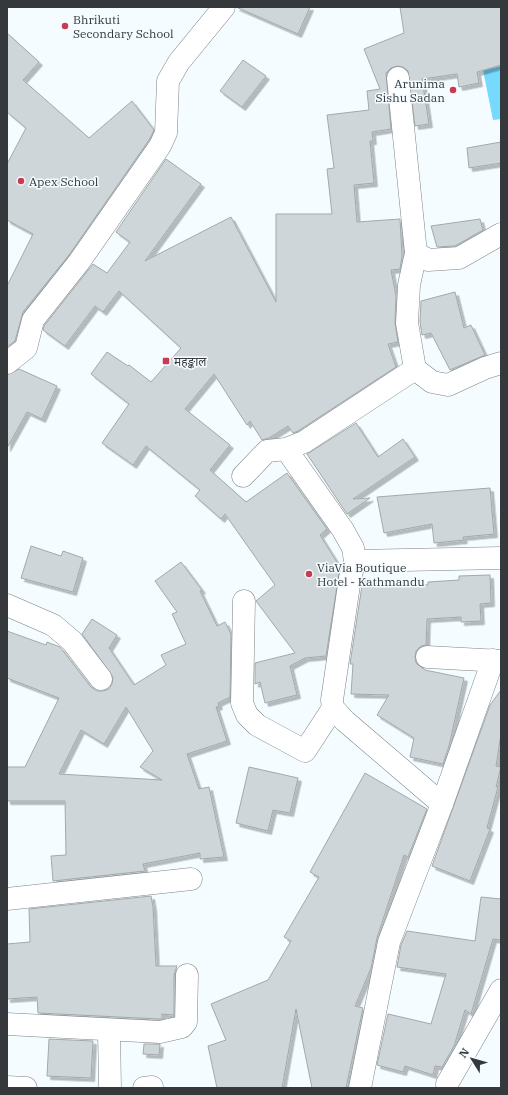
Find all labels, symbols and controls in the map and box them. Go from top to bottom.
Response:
place label: Bhrikuti Secondary School [73,12,174,41]
marker: Bhrikuti Secondary School [60,21,70,31]
place label: Arunima Sishu Sadan [375,76,445,105]
marker: Arunima Sishu Sadan [448,85,458,95]
place label: Apex School [29,174,99,189]
marker: Apex School [16,176,26,186]
place label: महङ्काल [174,354,207,369]
marker: महङ्काल [161,356,171,366]
place label: ViaVia Boutique Hotel - Kathmandu [317,560,425,589]
marker: ViaVia Boutique Hotel - Kathmandu [304,569,314,579]
north arrow [452,1039,492,1079]
text: N [456,1045,472,1061]

